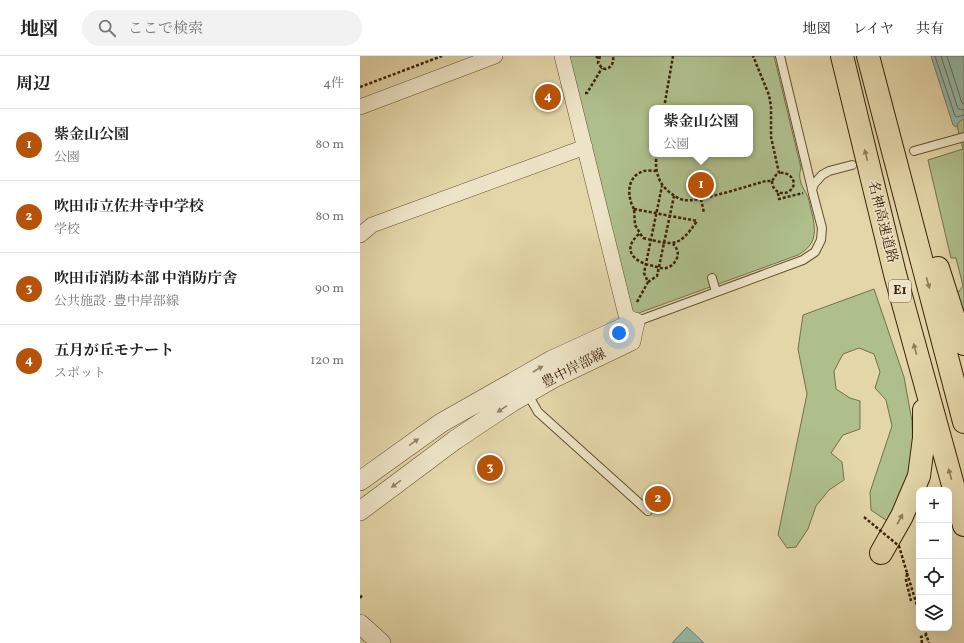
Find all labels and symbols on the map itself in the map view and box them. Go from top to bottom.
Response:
pin: 4 [535,82,561,112]
one-way arrow [863,149,869,161]
pin: 1 [688,170,714,200]
street label: 名神高速道路 [863,179,901,265]
one-way arrow [925,277,931,290]
road number: E1 [889,280,911,302]
your location [609,323,629,343]
one-way arrow [912,342,918,354]
street label: 豊中岸部線 [539,345,609,393]
one-way arrow [532,365,544,372]
one-way arrow [497,405,507,413]
one-way arrow [409,438,420,446]
pin: 3 [477,453,503,483]
one-way arrow [947,468,953,480]
one-way arrow [390,480,401,488]
pin: 2 [645,484,671,514]
one-way arrow [897,513,904,525]

